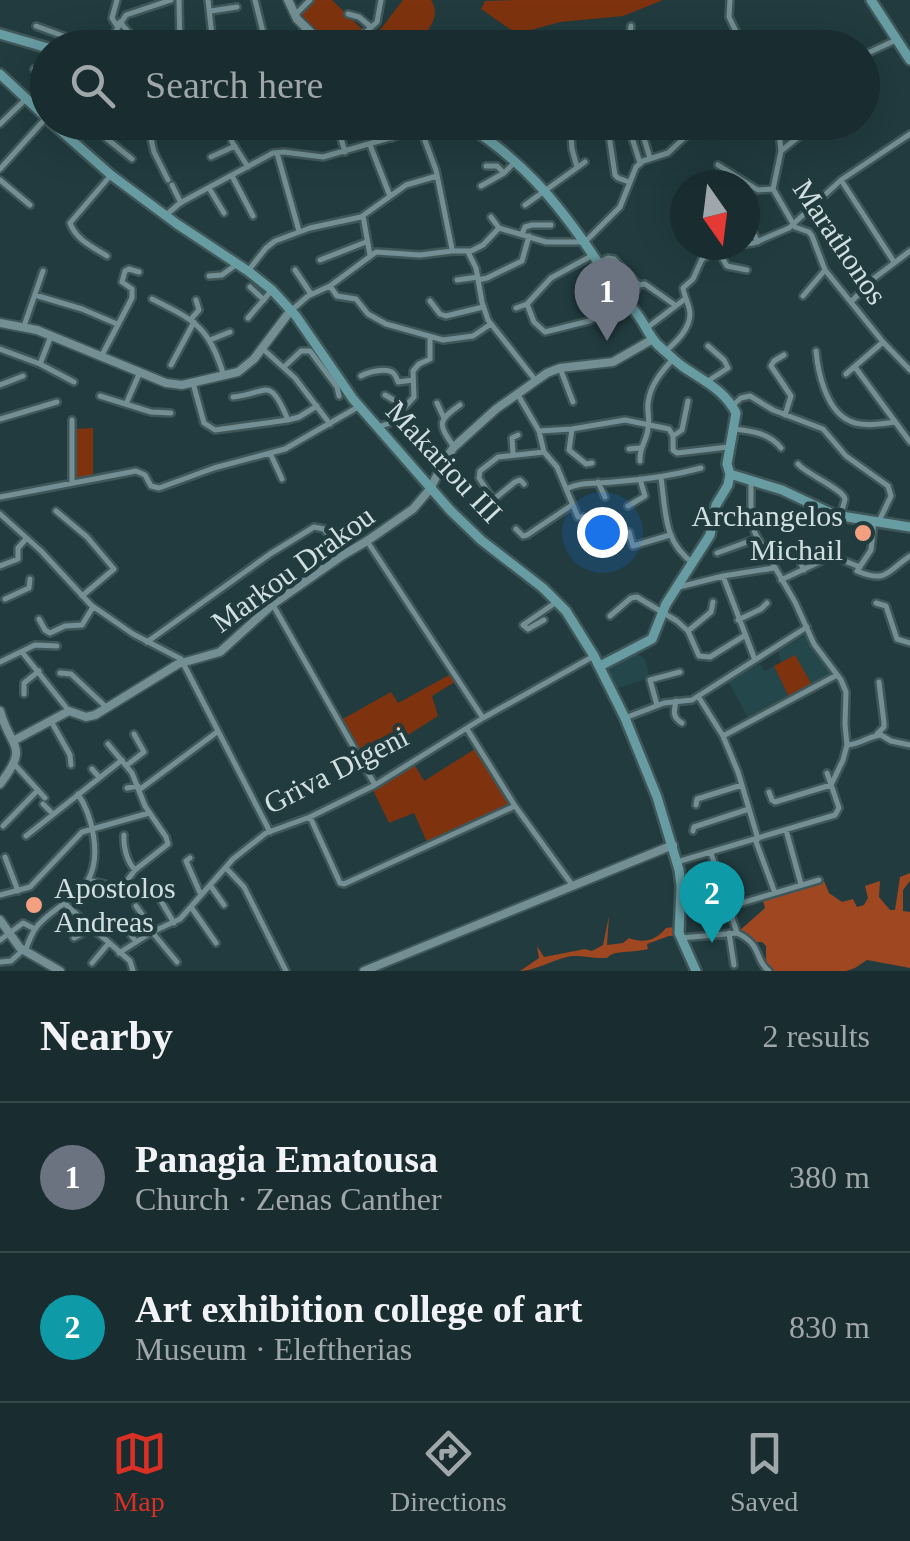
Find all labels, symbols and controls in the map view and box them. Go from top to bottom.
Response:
search box [30,30,880,140]
icon: search [65,58,120,113]
text: Search here [145,64,323,106]
north arrow [670,170,760,260]
street label: Marathonos [787,173,894,310]
pin: 1 [574,258,640,341]
street label: Makariou III [380,394,509,529]
street label: Markou Drakou [205,499,380,639]
place label: Archangelos Michail [691,499,843,566]
your location [577,507,628,558]
marker: Archangelos Michail [852,522,874,544]
street label: Griva Digeni [258,719,413,820]
pin: 2 [680,860,744,943]
place label: Apostolos Andreas [54,871,176,938]
marker: Apostolos Andreas [23,894,45,916]
text: Nearby [40,1013,173,1059]
text: 2 results [762,1018,870,1054]
text: Panagia Ematousa [135,1138,438,1180]
text: 1 [65,1159,81,1195]
text: 380 m [789,1159,870,1195]
text: Church · Zenas Canther [135,1181,442,1217]
text: Art exhibition college of art [135,1288,582,1330]
text: 2 [65,1309,81,1345]
text: 830 m [789,1309,870,1345]
text: Museum · Eleftherias [135,1331,412,1367]
tab: Map [112,1426,167,1518]
tab: Directions [390,1426,507,1518]
tab: Saved [730,1426,798,1518]

